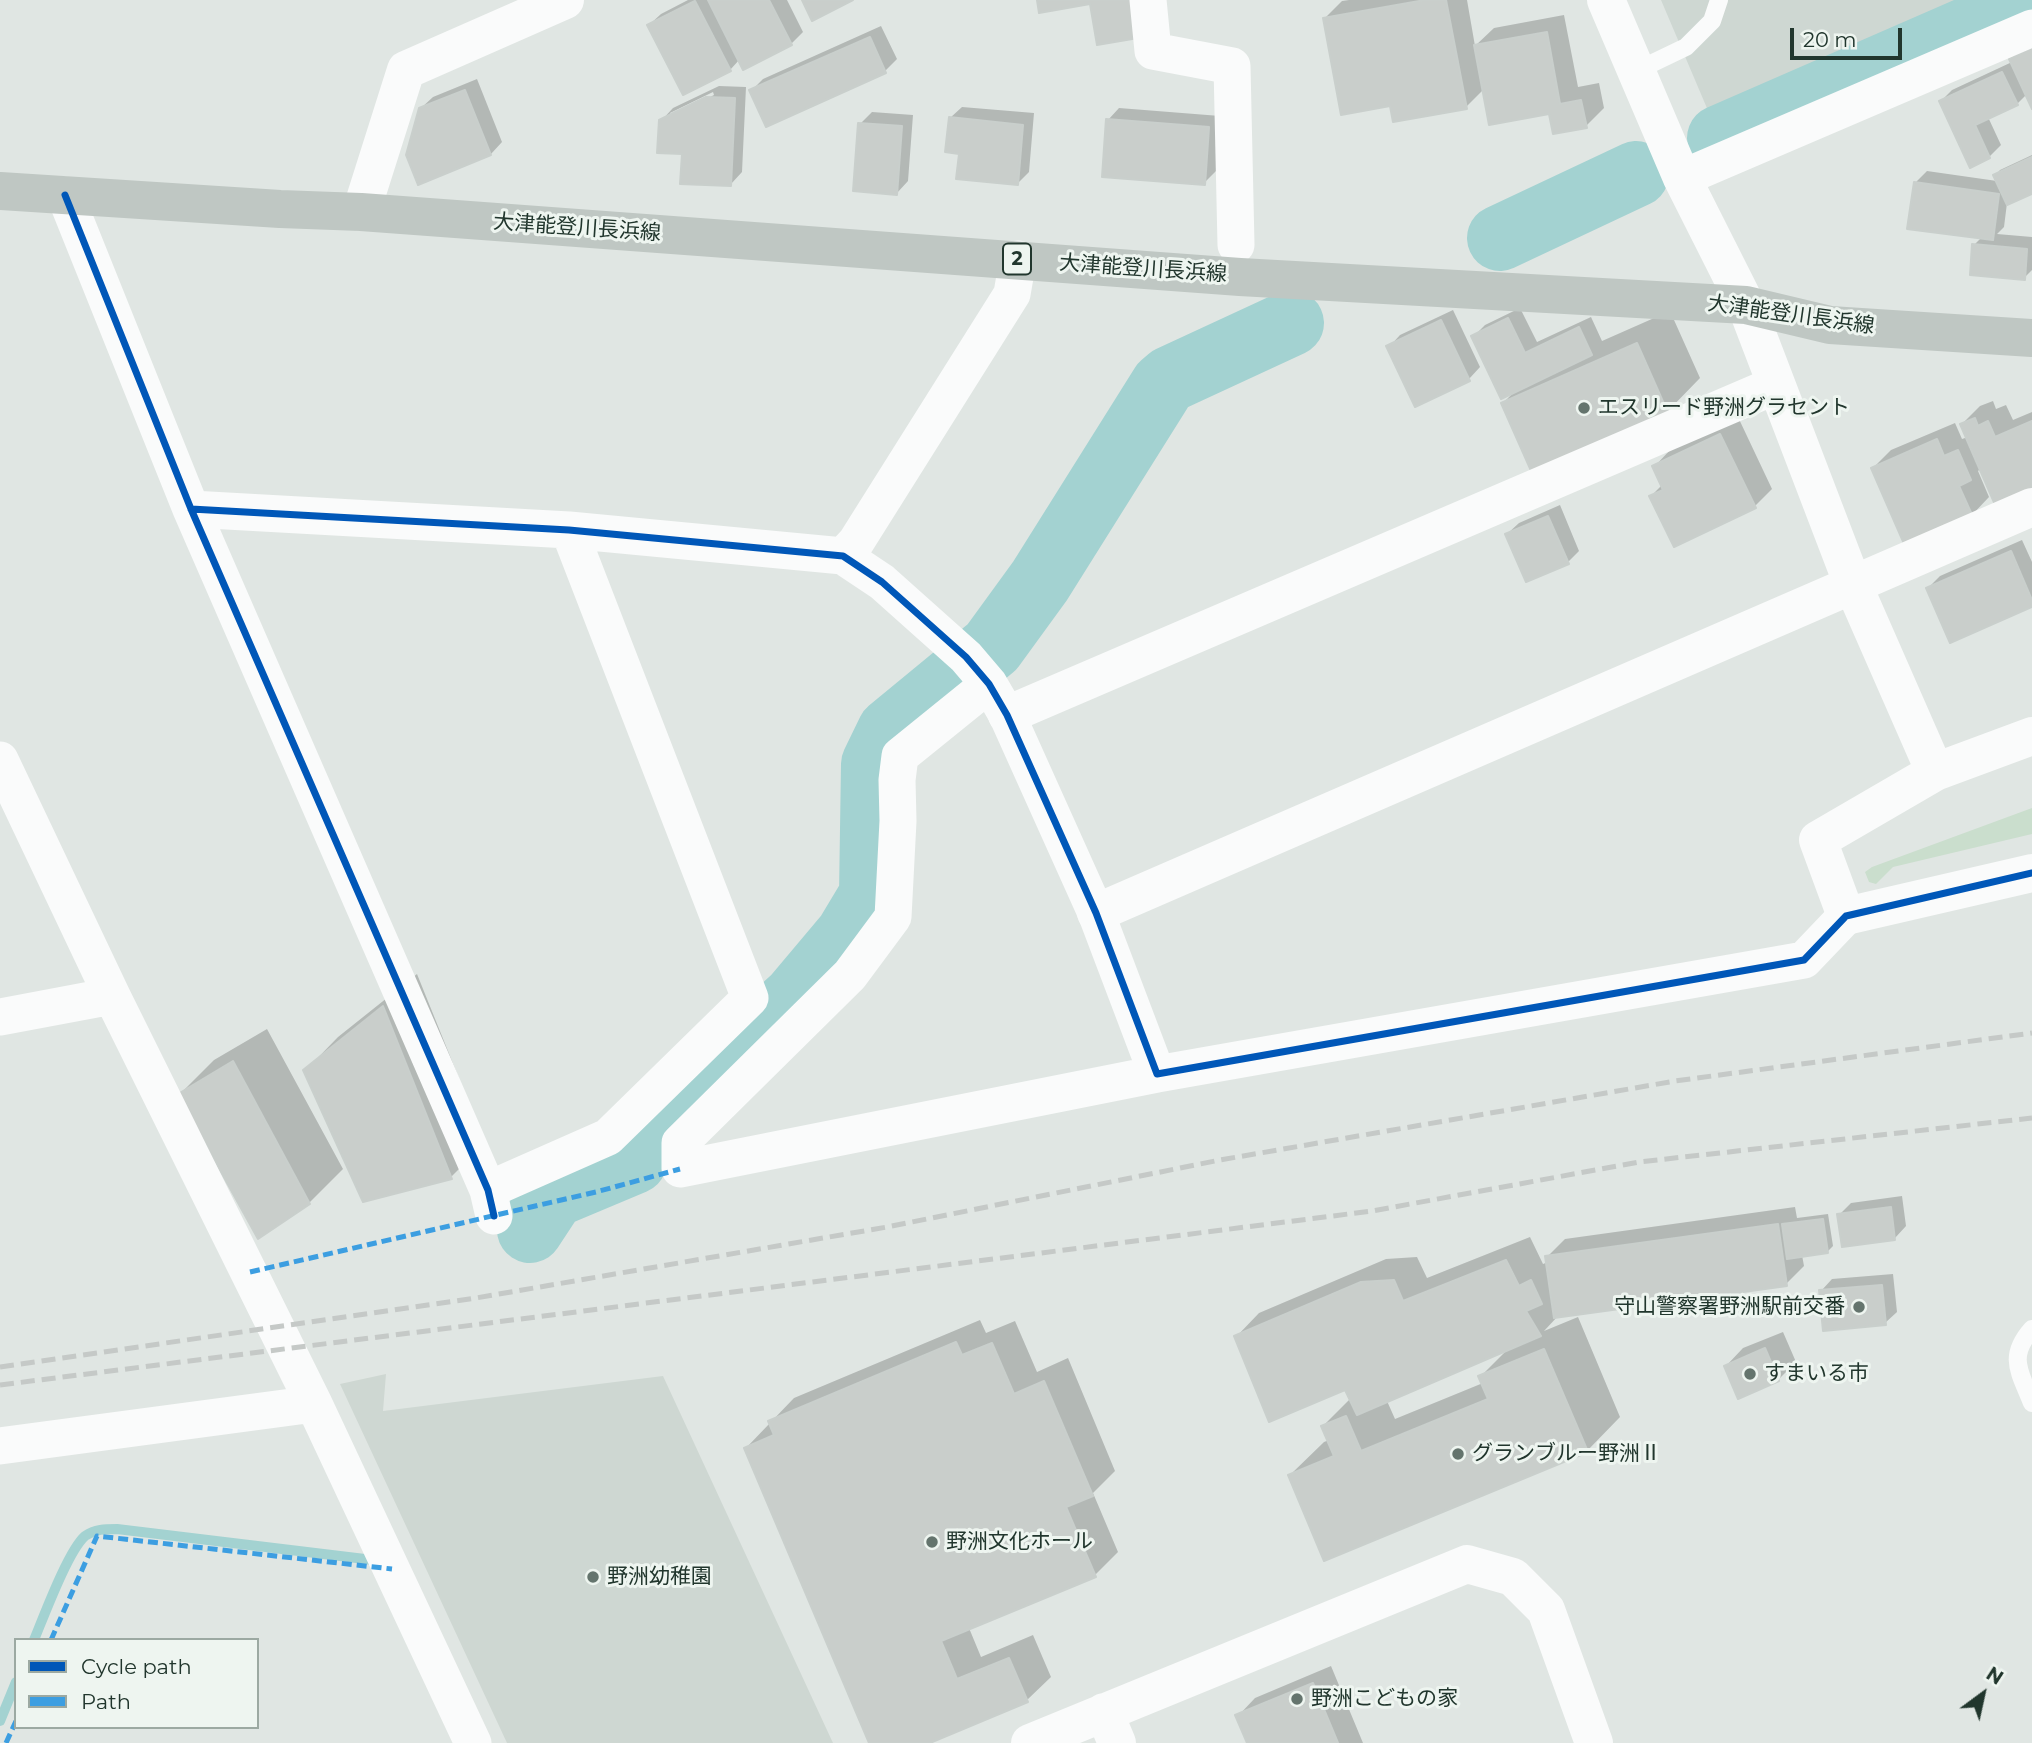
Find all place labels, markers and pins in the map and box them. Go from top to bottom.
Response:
place label: エスリード野洲グラセント [1598,395,1850,421]
marker: エスリード野洲グラセント [1576,400,1592,416]
place label: 守山警察署野洲駅前交番 [1614,1294,1845,1320]
marker: 守山警察署野洲駅前交番 [1851,1299,1867,1315]
place label: すまいる市 [1764,1361,1869,1387]
marker: すまいる市 [1742,1366,1758,1382]
place label: グランブルー野洲Ⅱ [1472,1441,1661,1467]
marker: グランブルー野洲Ⅱ [1450,1446,1466,1462]
place label: 野洲文化ホール [946,1529,1093,1555]
marker: 野洲文化ホール [924,1534,940,1550]
place label: 野洲幼稚園 [607,1564,712,1590]
marker: 野洲幼稚園 [585,1569,601,1585]
place label: 野洲こどもの家 [1311,1686,1458,1712]
marker: 野洲こどもの家 [1289,1691,1305,1707]

